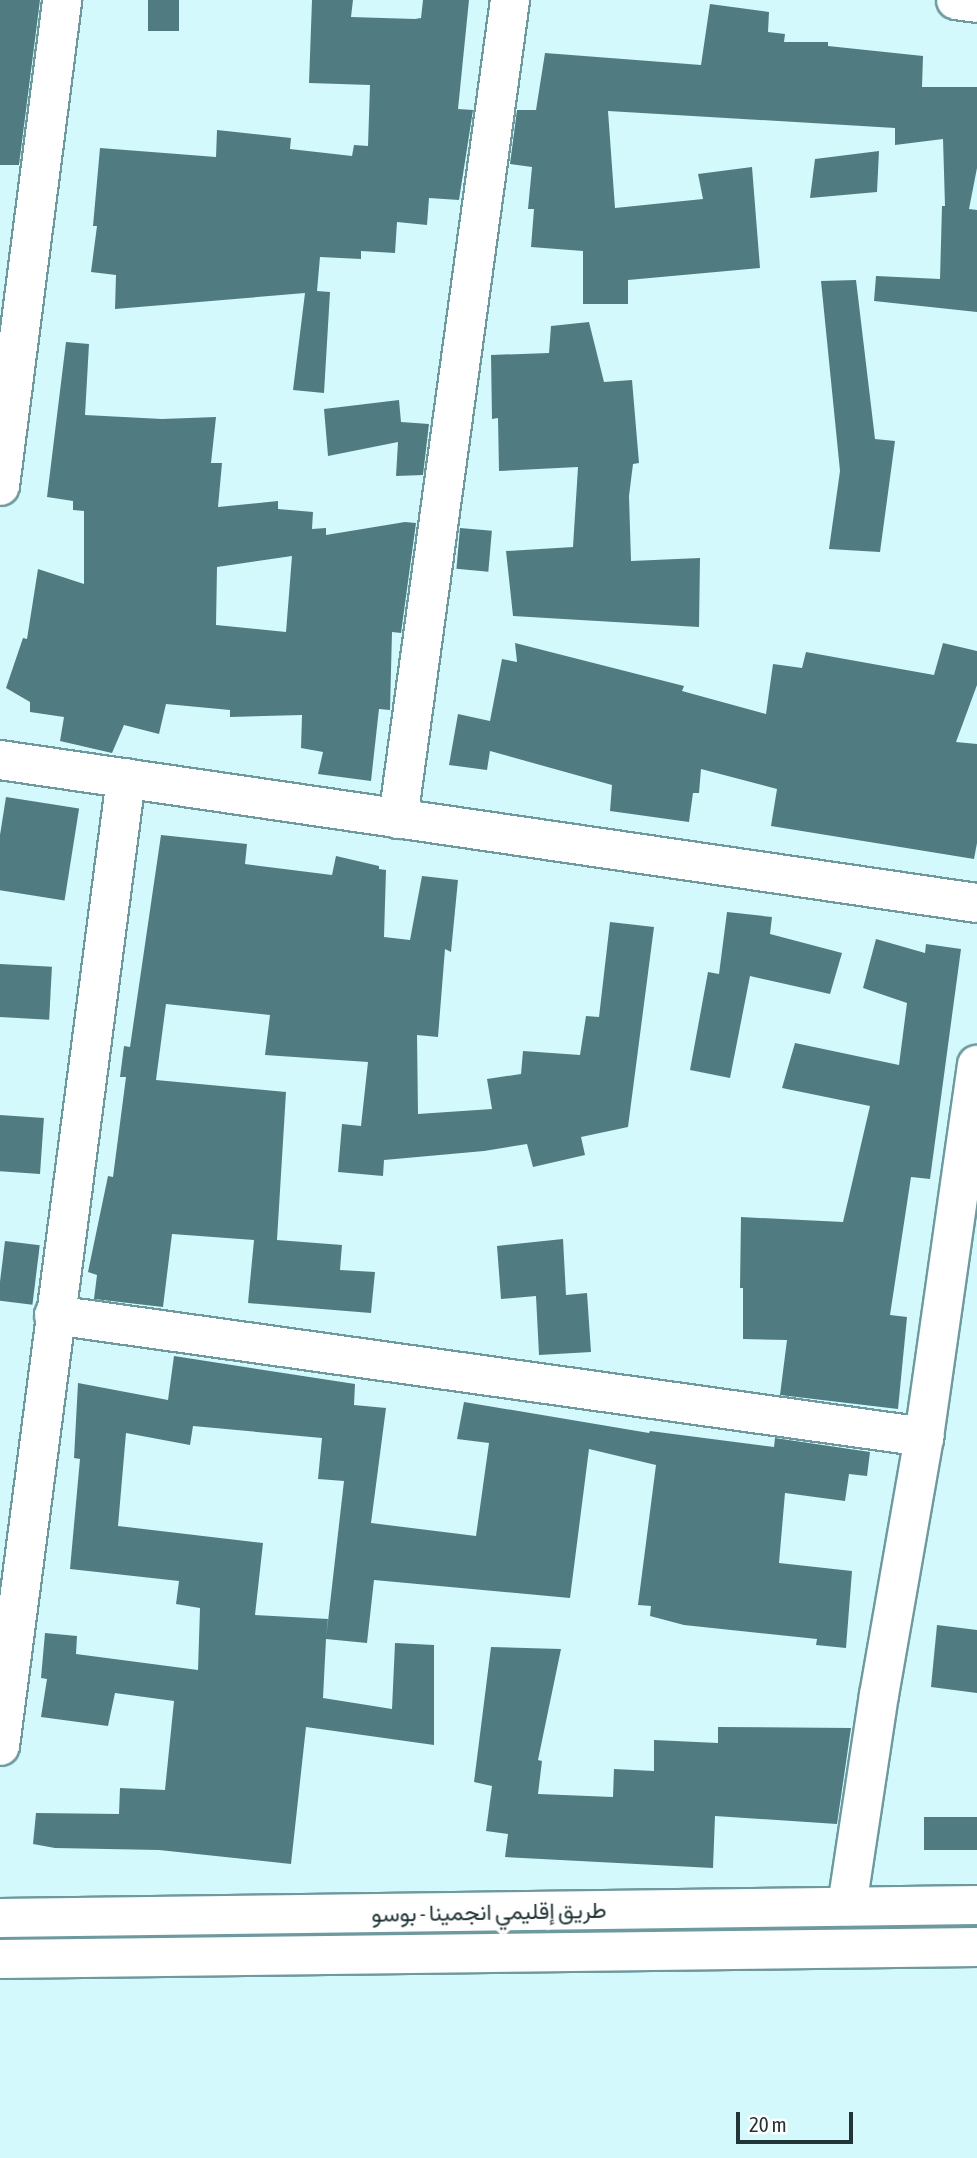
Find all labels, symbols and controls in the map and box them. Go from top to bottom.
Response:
street label: طريق إقليمي انجمينا - بوسو [371,1896,607,1928]
scale bar [739,2098,856,2142]
text: 20 m [749,2112,787,2136]

